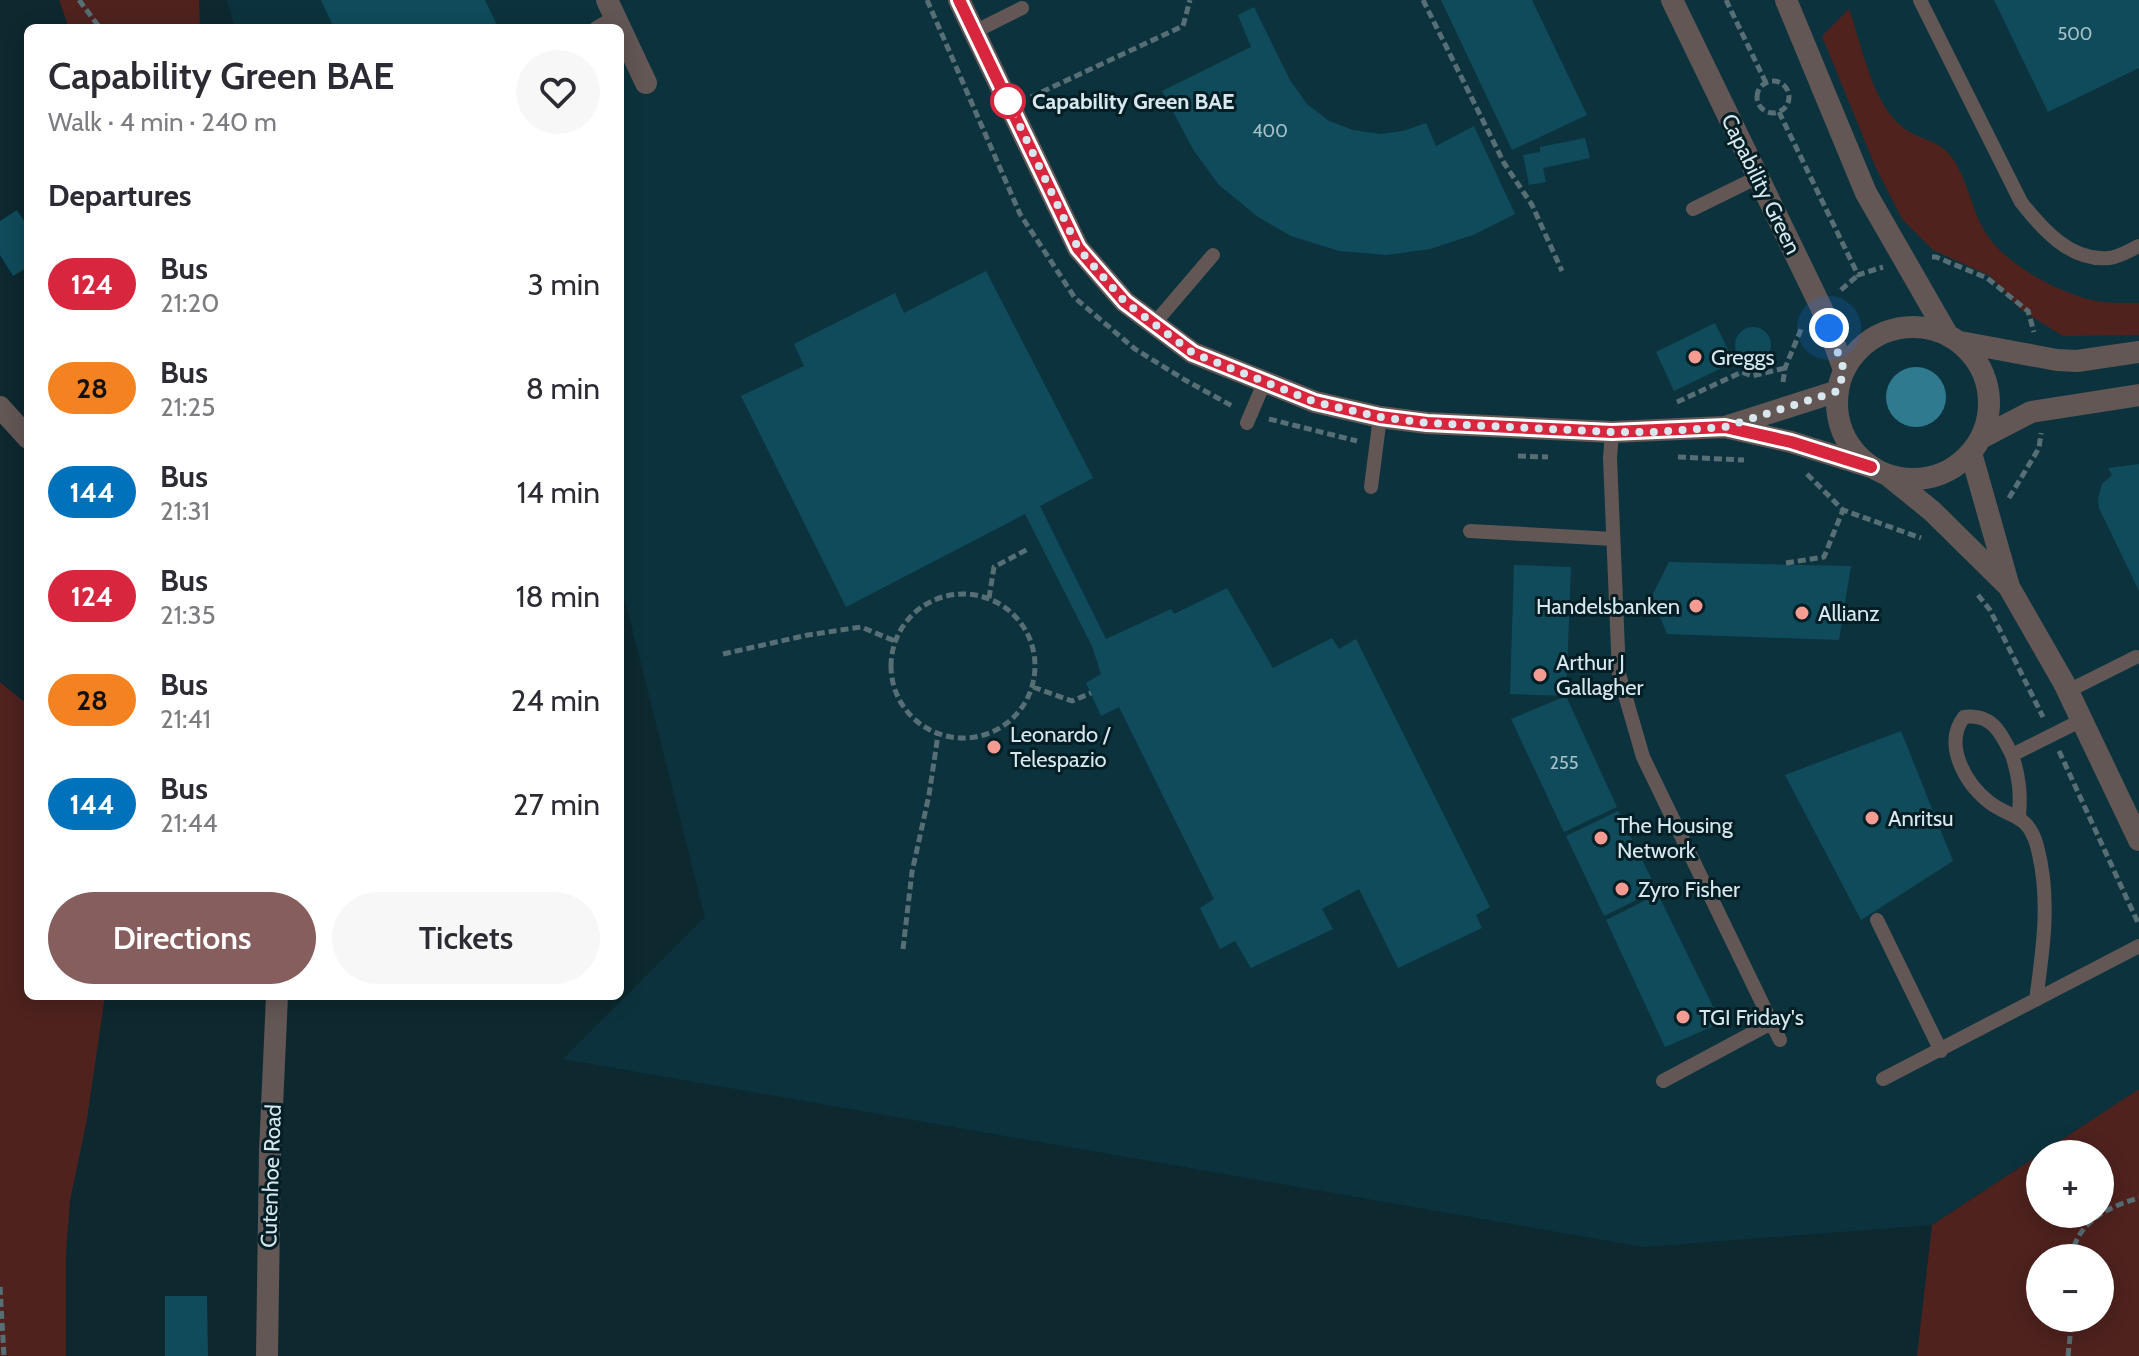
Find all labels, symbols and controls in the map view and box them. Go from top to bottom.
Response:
house number: 500 [2058,23,2092,45]
button: heart [516,50,600,134]
text: Capability Green BAE [48,52,394,99]
marker: Capability Green BAE [991,84,1025,118]
place label: Capability Green BAE [1032,88,1234,115]
text: Walk · 4 min · 240 m [48,106,277,138]
street label: Capability Green [1715,109,1807,259]
house number: 400 [1252,120,1288,142]
text: Departures [48,177,192,214]
text: Bus [160,250,208,287]
text: 3 min [528,266,600,303]
text: 124 [71,267,113,301]
text: 21:20 [160,287,219,319]
your location [1809,308,1849,348]
place label: Greggs [1711,344,1775,371]
marker: Greggs [1686,348,1704,366]
text: Bus [160,354,208,391]
text: 8 min [526,370,600,407]
text: 28 [76,371,108,405]
text: 21:25 [160,391,215,423]
text: Bus [160,458,208,495]
text: 14 min [517,474,600,511]
text: 144 [69,475,115,509]
text: 21:31 [160,495,210,527]
text: Bus [160,562,208,599]
text: 18 min [516,578,600,615]
text: 124 [71,579,113,613]
place label: Handelsbanken [1536,593,1680,620]
marker: Handelsbanken [1687,597,1705,615]
text: 21:35 [160,599,216,631]
place label: Allianz [1818,600,1880,627]
marker: Allianz [1793,604,1811,622]
place label: Arthur J Gallagher [1556,649,1643,701]
text: Bus [160,666,208,703]
marker: Arthur J Gallagher [1531,666,1549,684]
text: 24 min [511,682,600,719]
text: 28 [76,683,108,717]
text: 21:41 [160,703,211,735]
place label: Leonardo / Telespazio [1010,721,1111,773]
marker: Leonardo / Telespazio [985,738,1003,756]
house number: 255 [1550,752,1578,774]
text: Bus [160,770,208,807]
text: 27 min [513,786,600,823]
text: 144 [69,787,115,821]
place label: Anritsu [1888,805,1954,832]
text: 21:44 [160,807,218,839]
marker: Anritsu [1863,809,1881,827]
place label: The Housing Network [1617,812,1734,864]
marker: The Housing Network [1592,829,1610,847]
place label: Zyro Fisher [1638,876,1740,903]
marker: Zyro Fisher [1613,880,1631,898]
button: Directions [48,892,316,984]
button: Tickets [332,892,600,984]
place label: TGI Friday's [1699,1004,1804,1031]
marker: TGI Friday's [1674,1008,1692,1026]
street label: Cutenhoe Road [255,1104,287,1248]
map controls [2026,1140,2114,1332]
button: + [2026,1140,2114,1228]
button: − [2026,1244,2114,1332]

